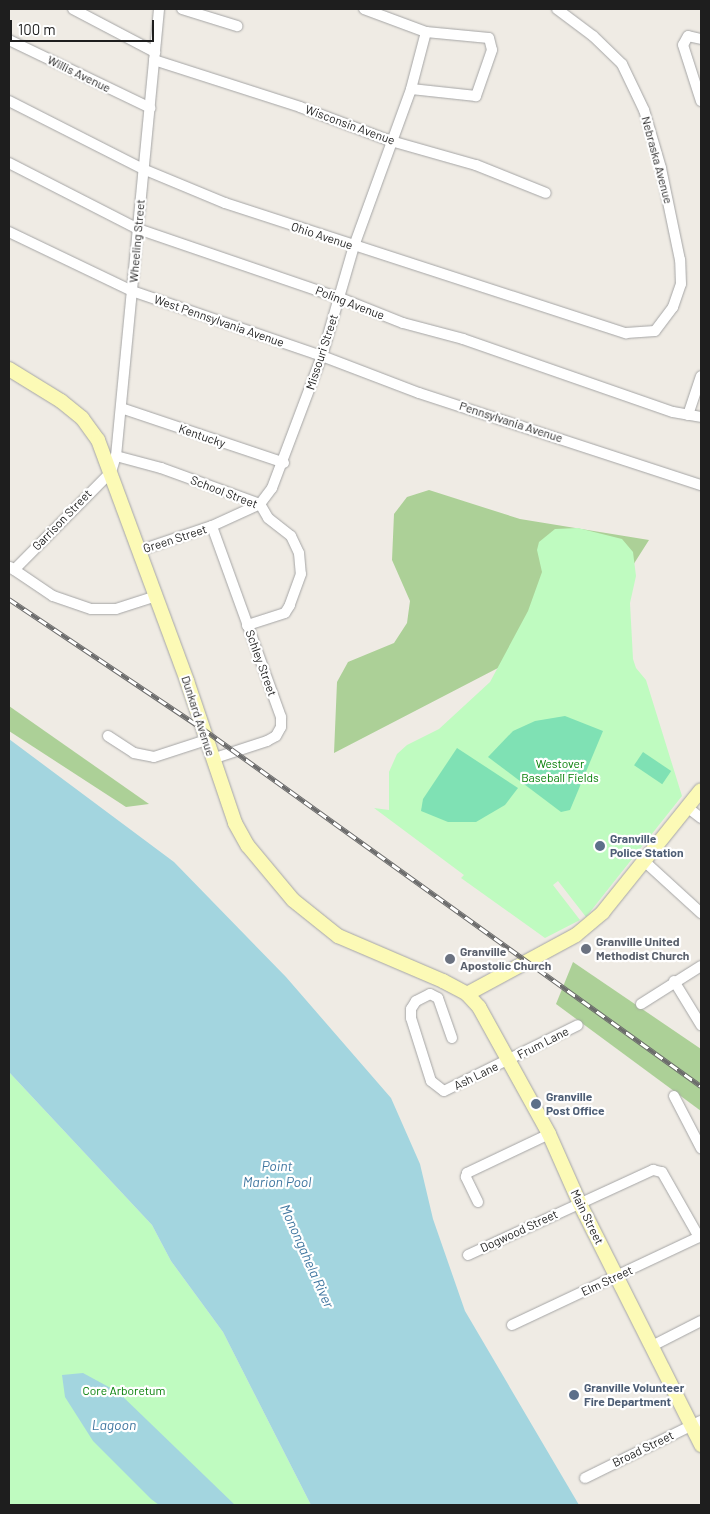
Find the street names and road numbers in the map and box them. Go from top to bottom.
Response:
street label: Willis Avenue [45,53,113,95]
street label: Wisconsin Avenue [303,102,397,148]
street label: Nebraska Avenue [638,115,676,205]
street label: Wheeling Street [126,199,148,283]
street label: Ohio Avenue [289,219,355,253]
street label: Poling Avenue [313,283,387,323]
street label: West Pennsylvania Avenue [152,292,286,350]
street label: Missouri Street [303,312,341,392]
street label: Pennsylvania Avenue [458,398,564,446]
street label: Kentucky [177,421,227,451]
street label: School Street [188,473,260,511]
street label: Garrison Street [29,487,95,553]
street label: Green Street [141,522,209,556]
street label: Schley Street [242,628,280,698]
street label: Dunkard Avenue [178,674,218,758]
street label: Frum Lane [515,1024,571,1062]
street label: Ash Lane [451,1059,501,1093]
street label: Main Street [568,1187,606,1247]
street label: Dogwood Street [478,1207,560,1255]
street label: Elm Street [579,1263,635,1299]
street label: Broad Street [610,1428,676,1470]

